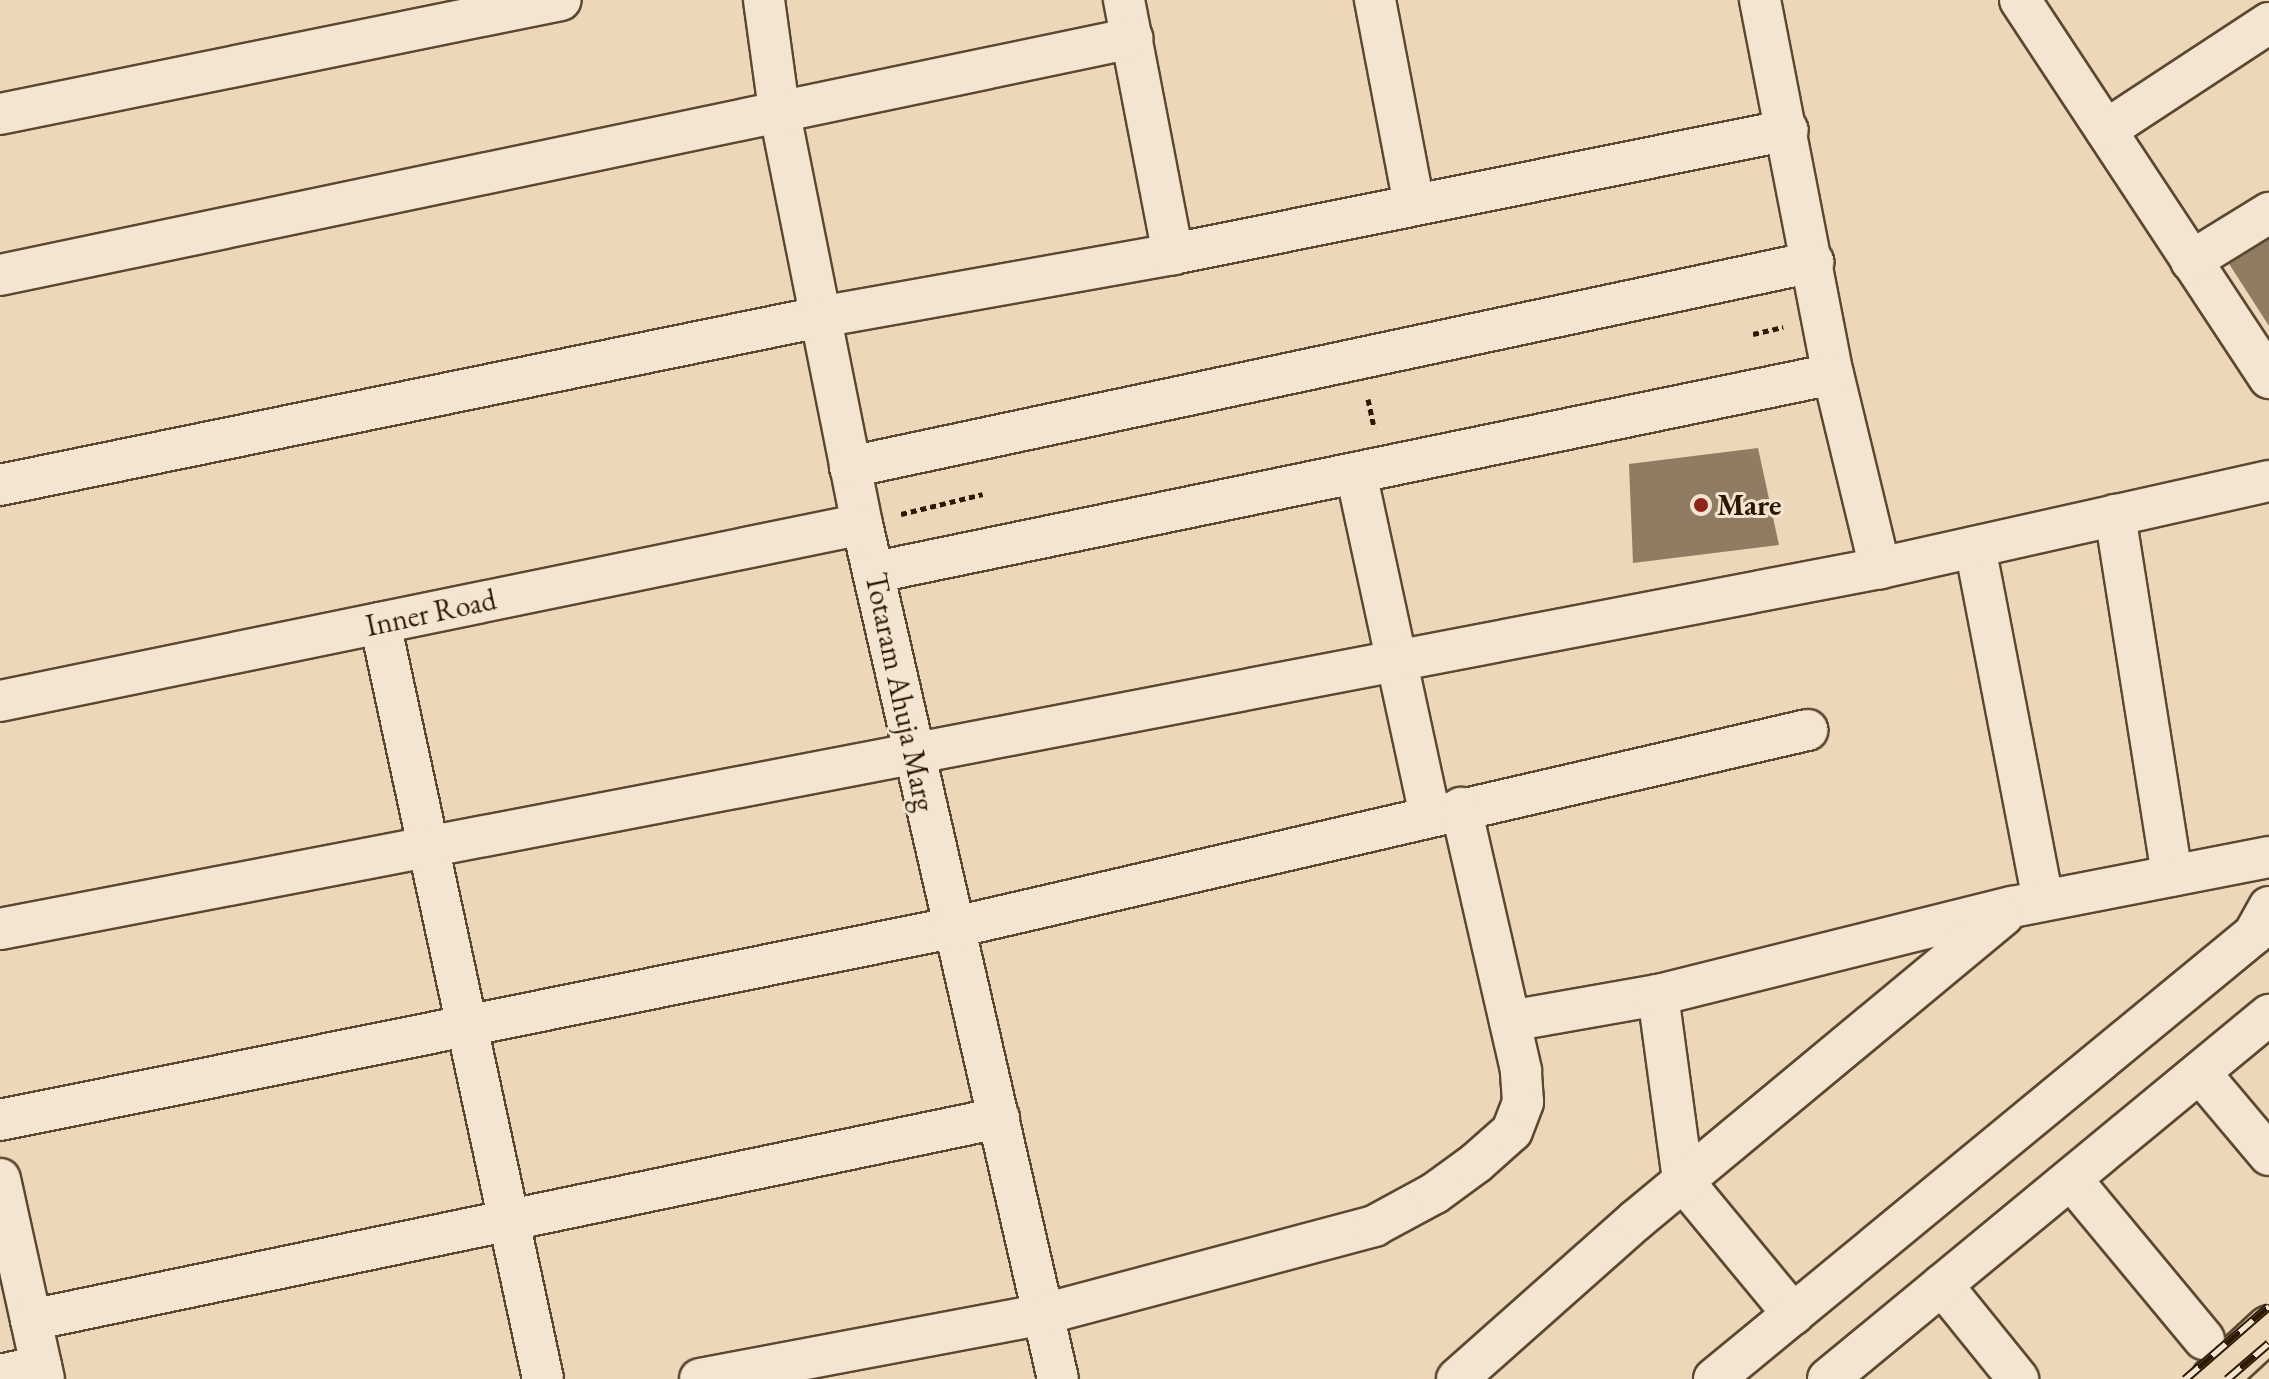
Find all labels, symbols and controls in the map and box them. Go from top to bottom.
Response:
place label: Mare [1717,487,1782,523]
marker: Mare [1692,496,1710,514]
street label: Totaram Ahuja Marg [857,570,943,814]
street label: Inner Road [363,582,499,644]

